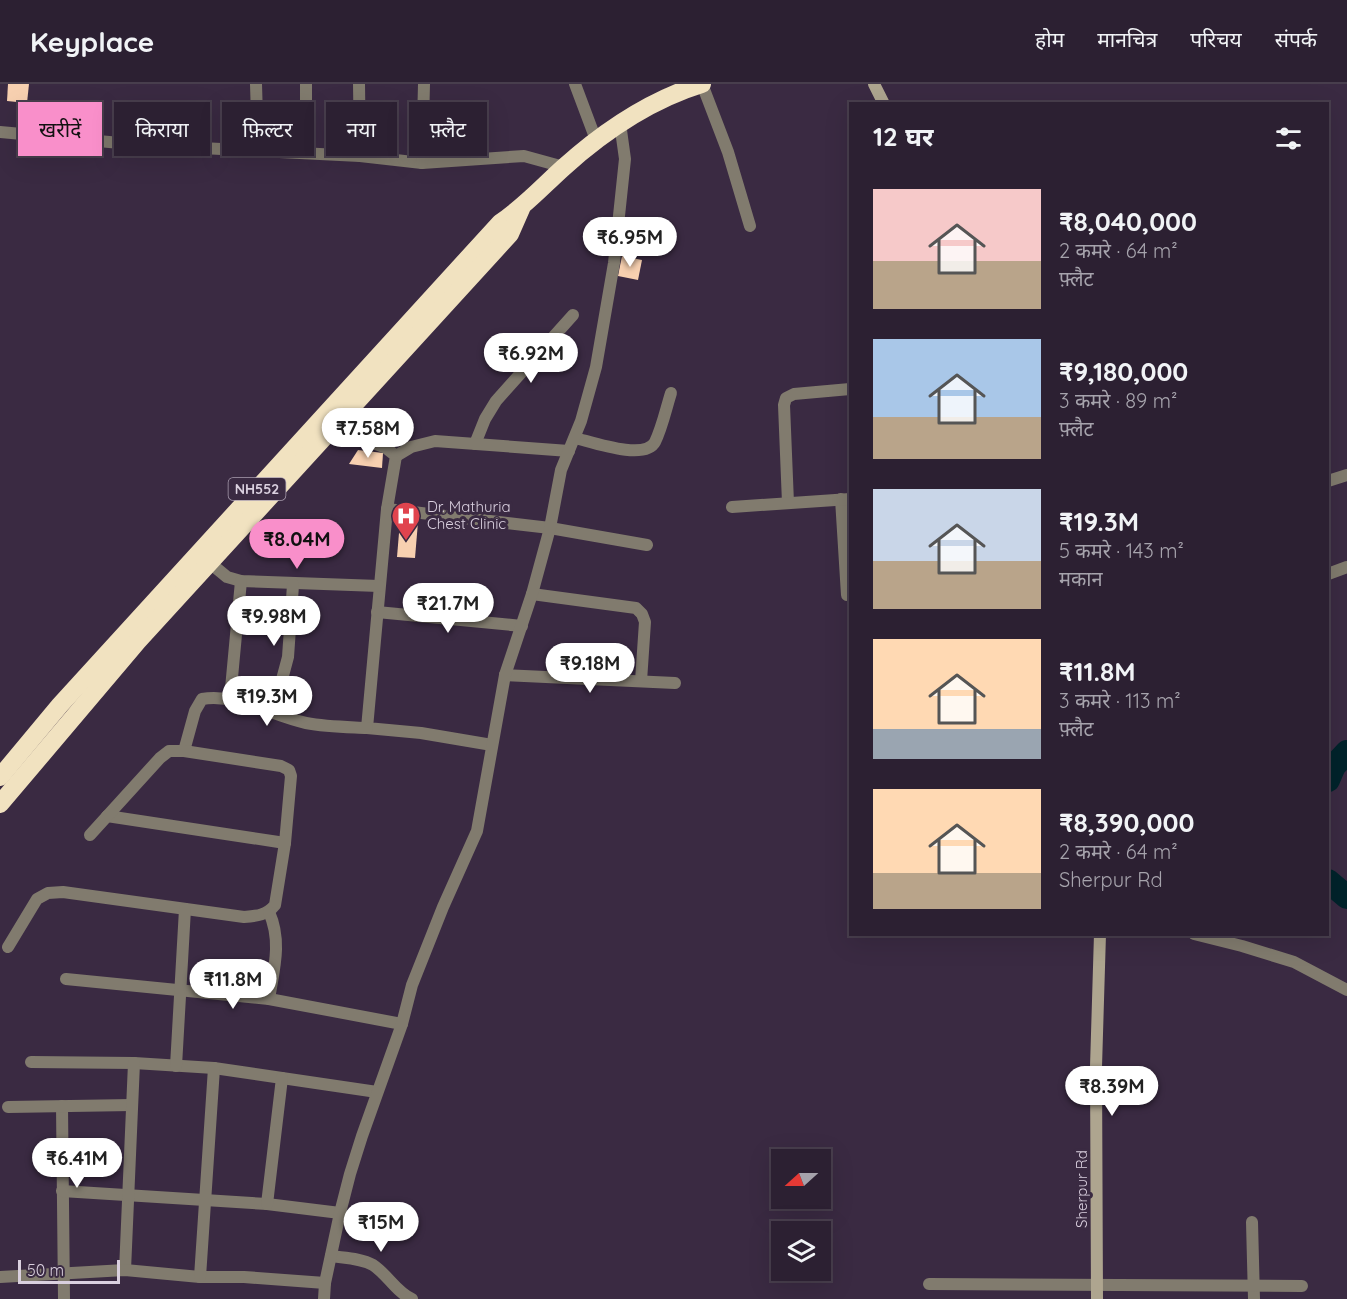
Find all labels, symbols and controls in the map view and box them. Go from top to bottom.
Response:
text: Keyplace [30,24,154,59]
text: होम [1035,26,1064,52]
text: मानचित्र [1097,26,1157,52]
text: परिचय [1190,26,1242,52]
text: संपर्क [1275,26,1317,52]
chip: खरीदें [18,102,102,156]
chip: किराया [114,102,210,156]
chip: फ़िल्टर [222,102,314,156]
chip: नया [326,102,397,156]
chip: फ़्लैट [409,102,487,156]
text: 12 घर [873,120,934,153]
icon: filters [1272,122,1305,155]
text: ₹8,040,000 [1059,205,1197,238]
icon: home [921,213,993,285]
pin: ₹6.95M [581,217,679,268]
text: ₹6.95M [597,224,663,249]
text: 2 कमरे · 64 m² [1059,238,1178,263]
text: फ़्लैट [1059,266,1094,291]
pin: ₹6.92M [482,333,580,384]
text: ₹6.92M [498,340,564,365]
text: ₹9,180,000 [1059,355,1188,388]
icon: home [921,363,993,435]
text: 3 कमरे · 89 m² [1059,388,1177,413]
pin: ₹7.58M [319,408,417,459]
text: ₹7.58M [336,415,400,440]
text: फ़्लैट [1059,416,1094,441]
road number: NH552 [228,478,286,500]
place label: Dr. Mathuria Chest Clinic [427,497,511,533]
hospital icon: Dr. Mathuria Chest Clinic [390,500,422,542]
text: ₹19.3M [1059,505,1139,538]
icon: home [921,513,993,585]
pin: ₹8.04M [248,519,346,570]
text: ₹8.04M [263,526,331,551]
text: 5 कमरे · 143 m² [1059,538,1184,563]
text: मकान [1059,566,1103,591]
pin: ₹21.7M [399,583,497,634]
text: ₹21.7M [417,590,479,615]
pin: ₹9.98M [225,596,323,647]
text: ₹9.98M [241,603,307,628]
pin: ₹9.18M [541,643,639,694]
text: ₹9.18M [560,650,620,675]
text: ₹11.8M [1059,655,1136,688]
icon: home [921,663,993,735]
pin: ₹19.3M [218,676,316,727]
text: ₹19.3M [236,683,298,708]
text: 3 कमरे · 113 m² [1059,688,1181,713]
text: फ़्लैट [1059,716,1094,741]
text: ₹8,390,000 [1059,806,1195,839]
icon: home [921,813,993,885]
text: 2 कमरे · 64 m² [1059,839,1178,864]
text: Sherpur Rd [1059,867,1163,892]
pin: ₹11.8M [184,959,282,1010]
text: ₹11.8M [204,966,262,991]
pin: ₹8.39M [1063,1066,1161,1117]
text: ₹8.39M [1079,1073,1145,1098]
pin: ₹6.41M [28,1138,126,1189]
text: ₹6.41M [46,1145,108,1170]
north arrow [771,1149,831,1209]
map controls [771,1149,831,1281]
street label: Sherpur Rd [1072,1150,1091,1228]
pin: ₹15M [345,1202,417,1253]
text: ₹15M [358,1209,404,1234]
button: layers [771,1221,831,1281]
scale bar [18,1257,120,1284]
text: 50 m [27,1260,64,1280]

